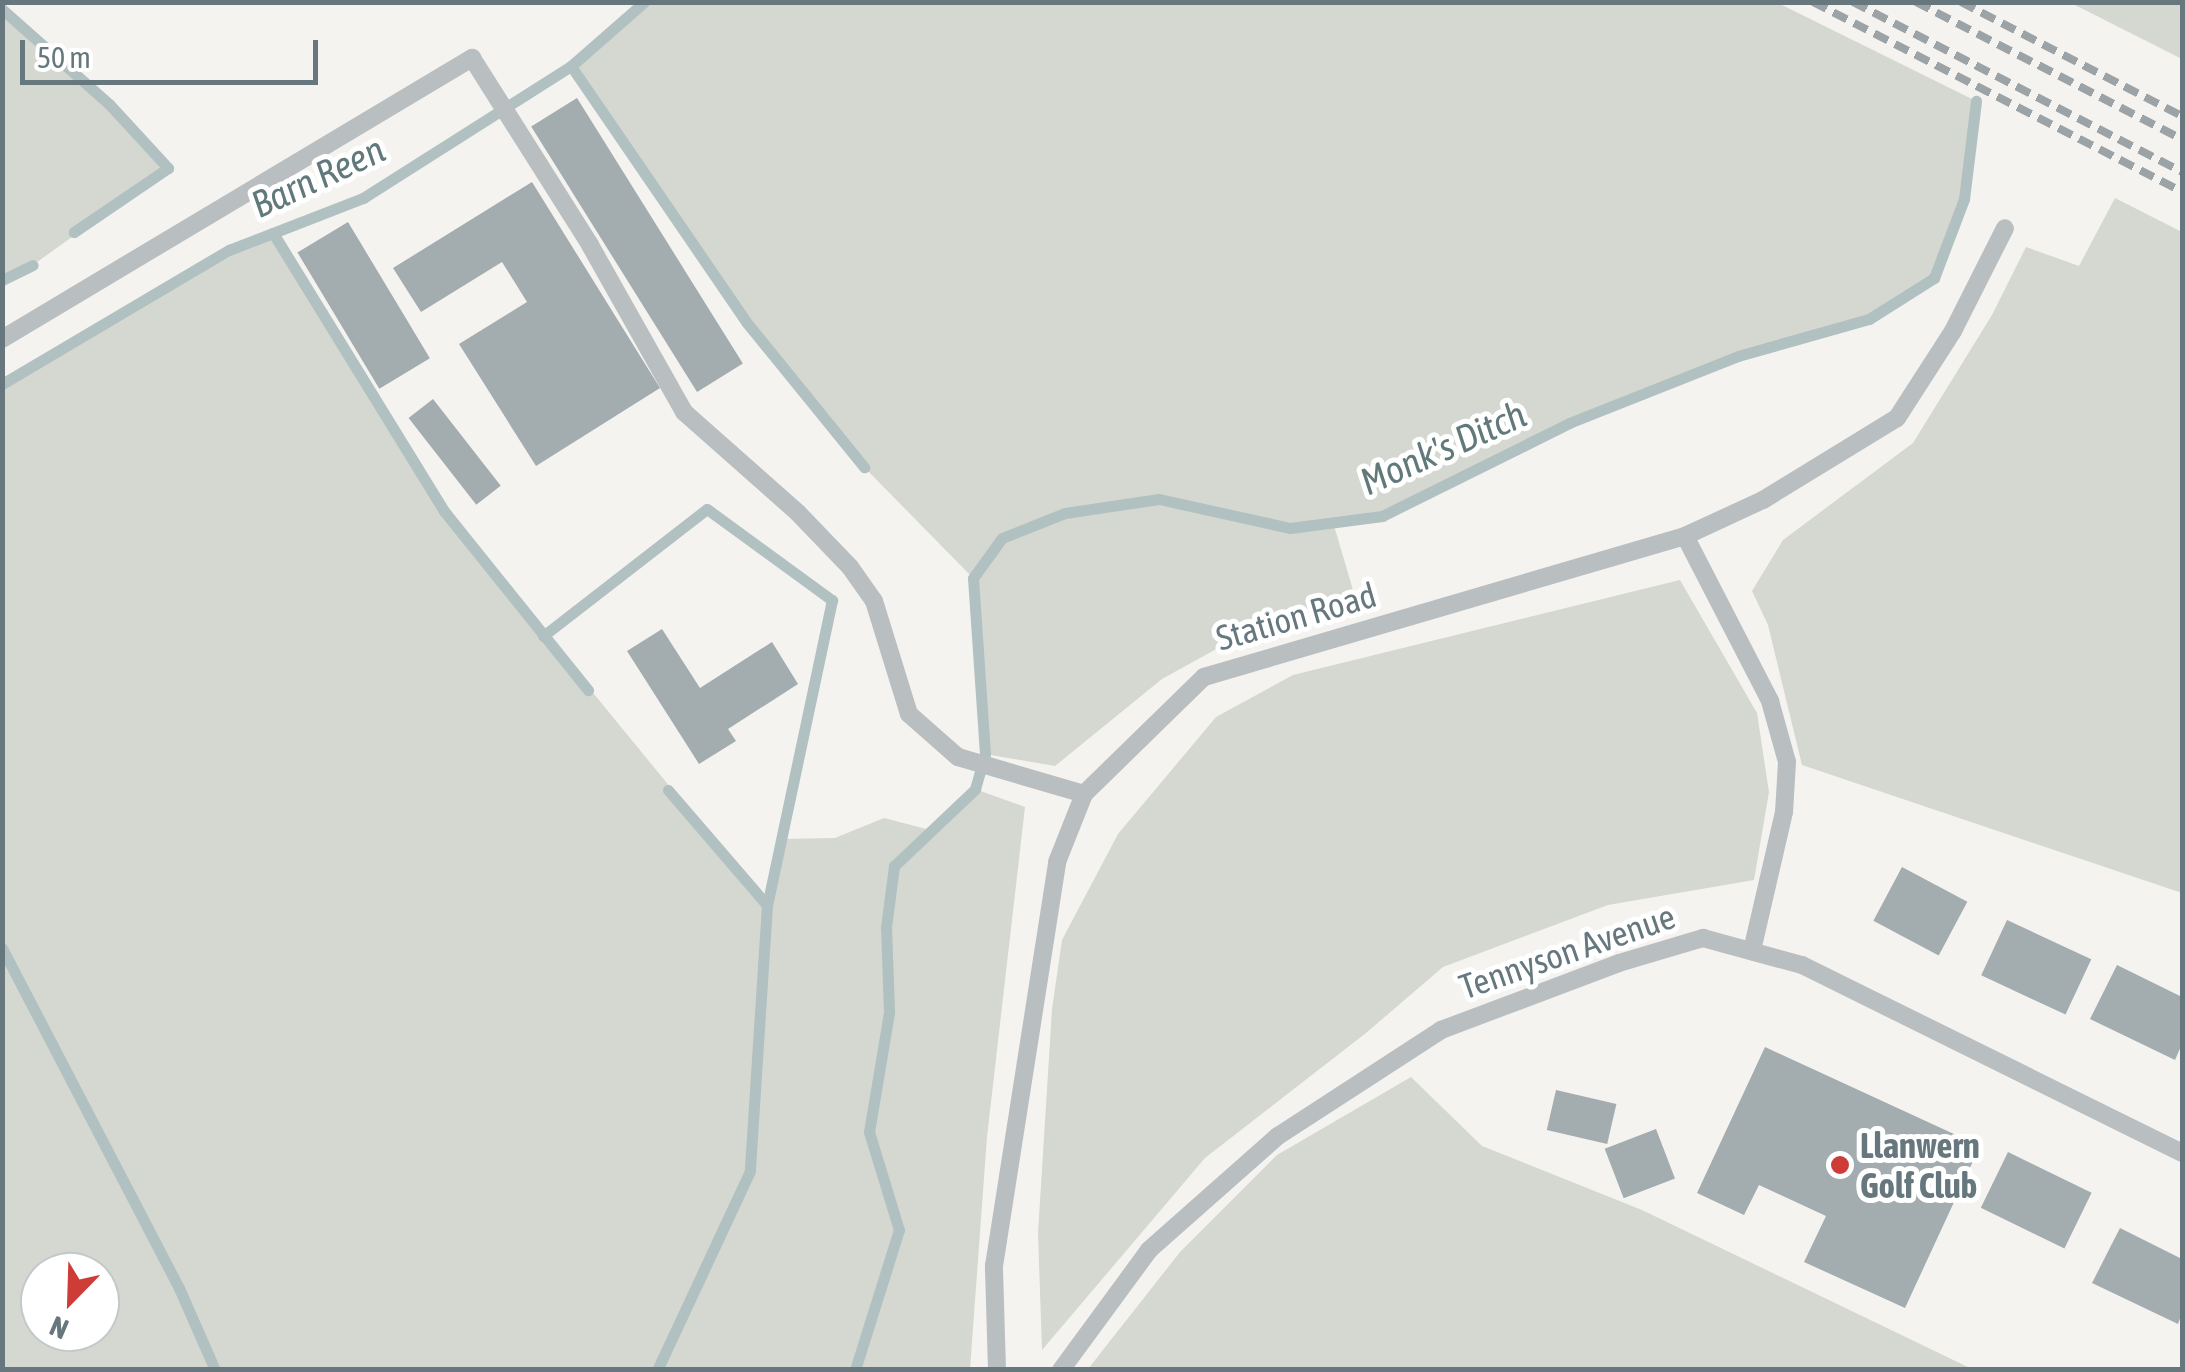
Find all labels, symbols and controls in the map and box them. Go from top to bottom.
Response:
scale bar [25,20,322,82]
text: 50 m [37,40,91,74]
water label: Barn Reen [244,126,392,228]
water label: Monk's Ditch [1353,391,1533,505]
street label: Station Road [1211,573,1381,659]
street label: Tennyson Avenue [1454,895,1680,1007]
place label: Llanwern Golf Club [1860,1124,1980,1206]
marker: Llanwern Golf Club [1829,1154,1851,1176]
north arrow [20,1252,120,1352]
text: N [45,1310,73,1346]

